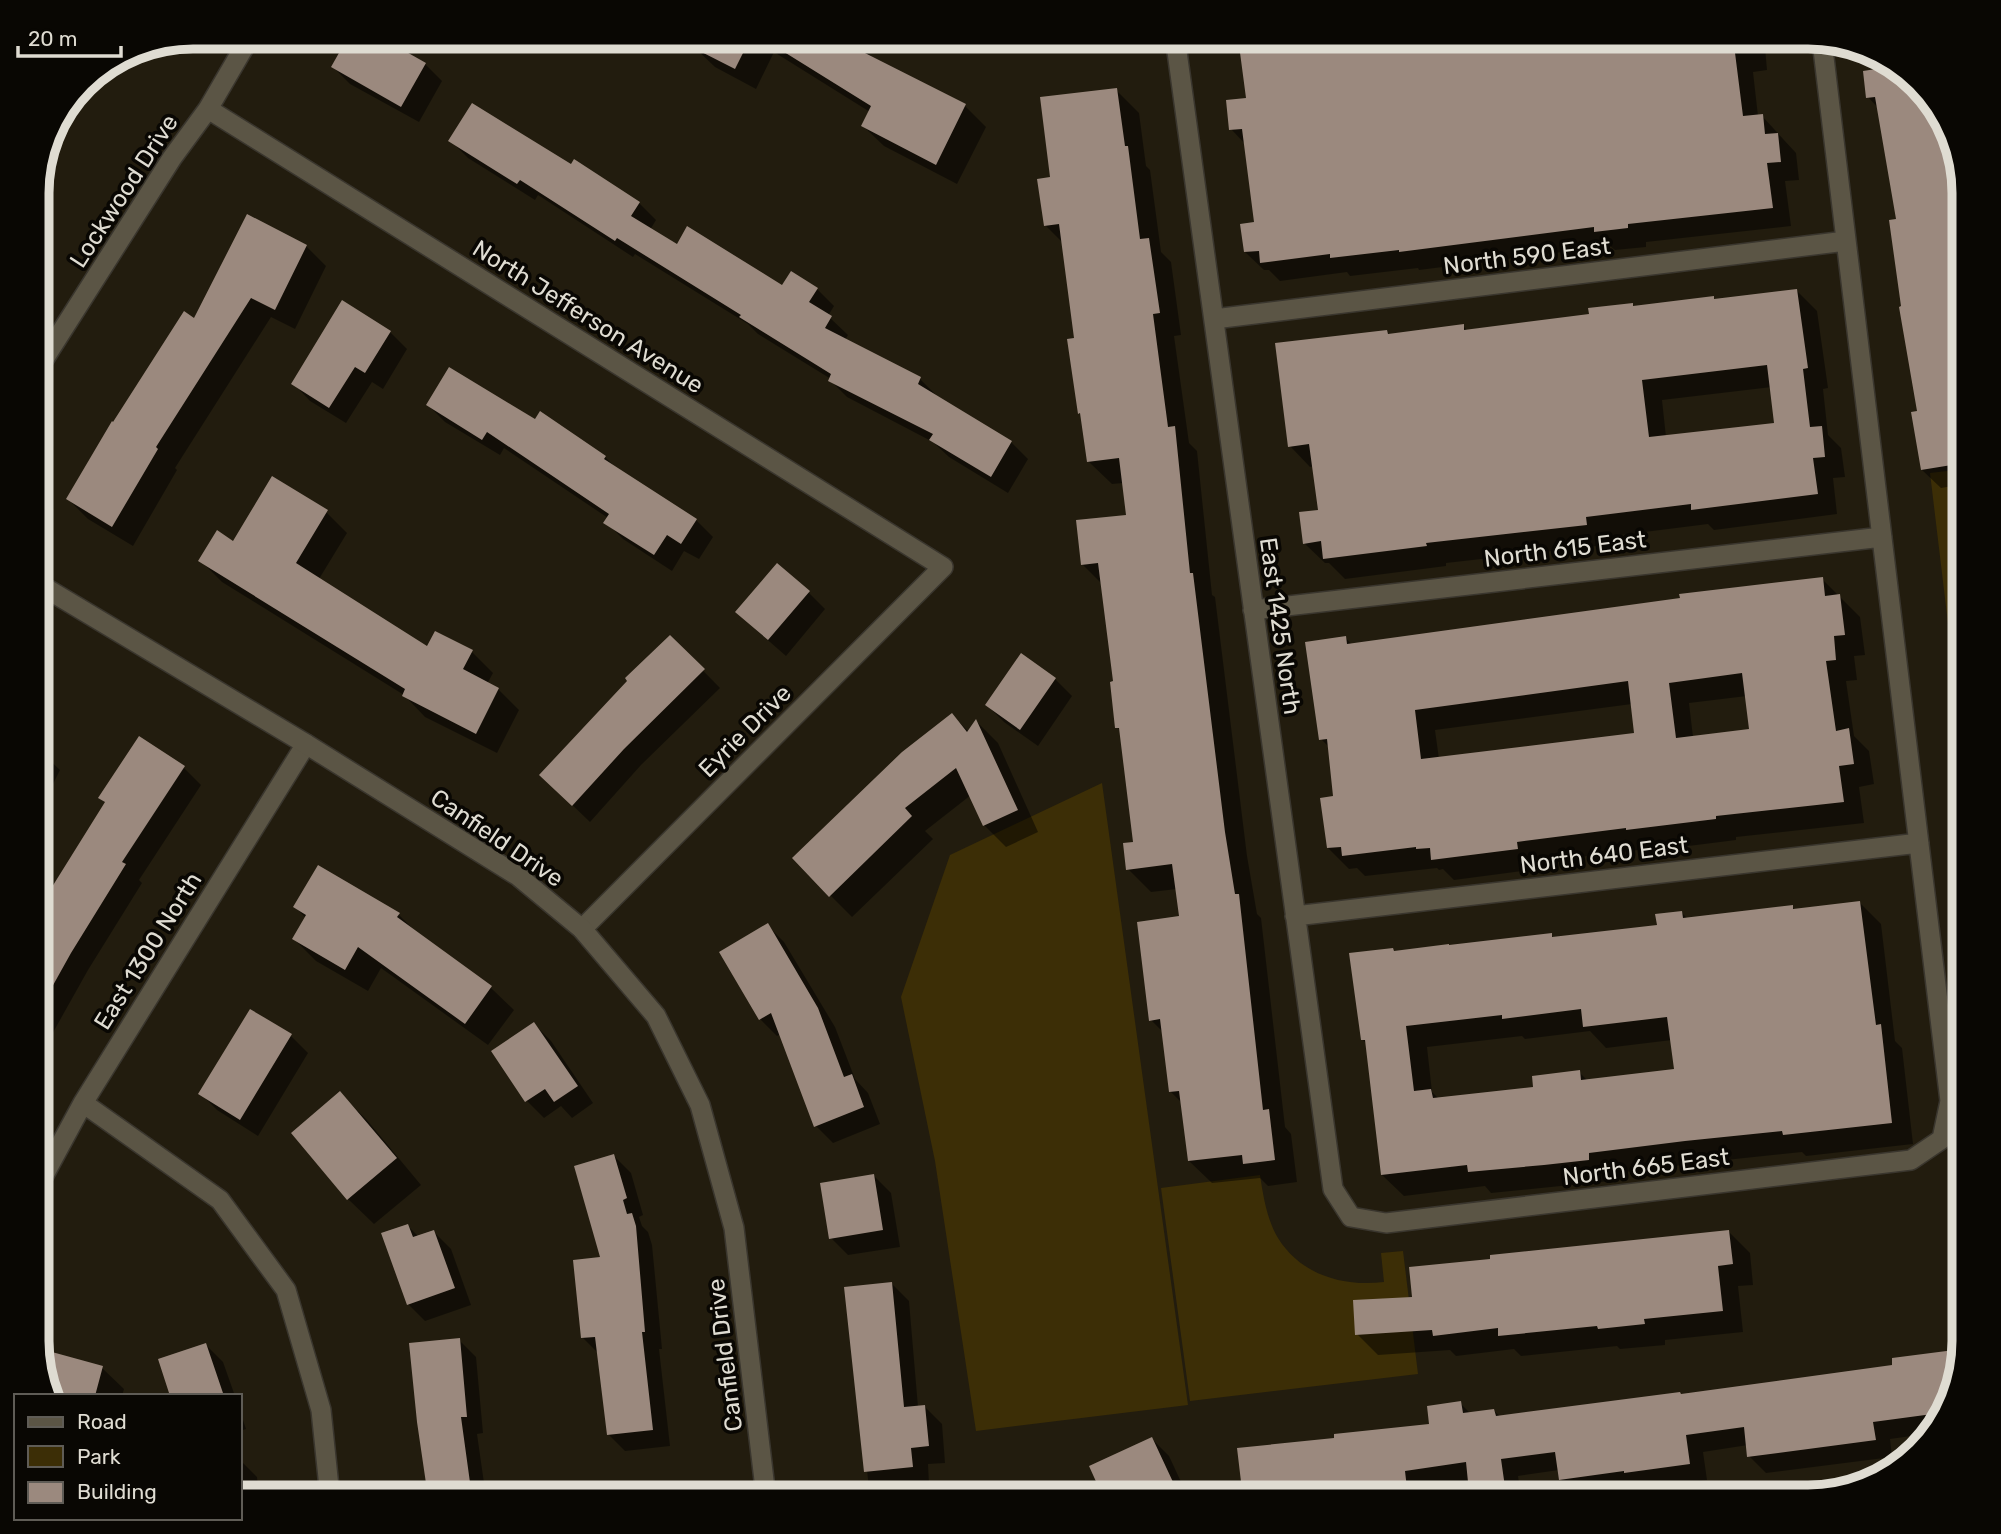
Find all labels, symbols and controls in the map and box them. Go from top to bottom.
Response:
scale bar [18,14,121,58]
text: 20 m [28,26,77,51]
street label: Lockwood Drive [64,109,184,273]
street label: North 590 East [1442,232,1612,280]
street label: North Jefferson Avenue [467,234,709,400]
street label: North 615 East [1482,525,1648,573]
street label: East 1425 North [1254,536,1306,716]
street label: Eyrie Drive [693,679,797,783]
street label: Canfield Drive [425,783,569,893]
street label: North 640 East [1518,831,1690,879]
street label: East 1300 North [88,867,208,1035]
street label: North 665 East [1561,1143,1731,1191]
street label: Canfield Drive [702,1277,748,1433]
legend [14,1394,242,1520]
text: Road [77,1409,127,1434]
text: Park [77,1444,121,1469]
text: Building [77,1479,157,1504]

